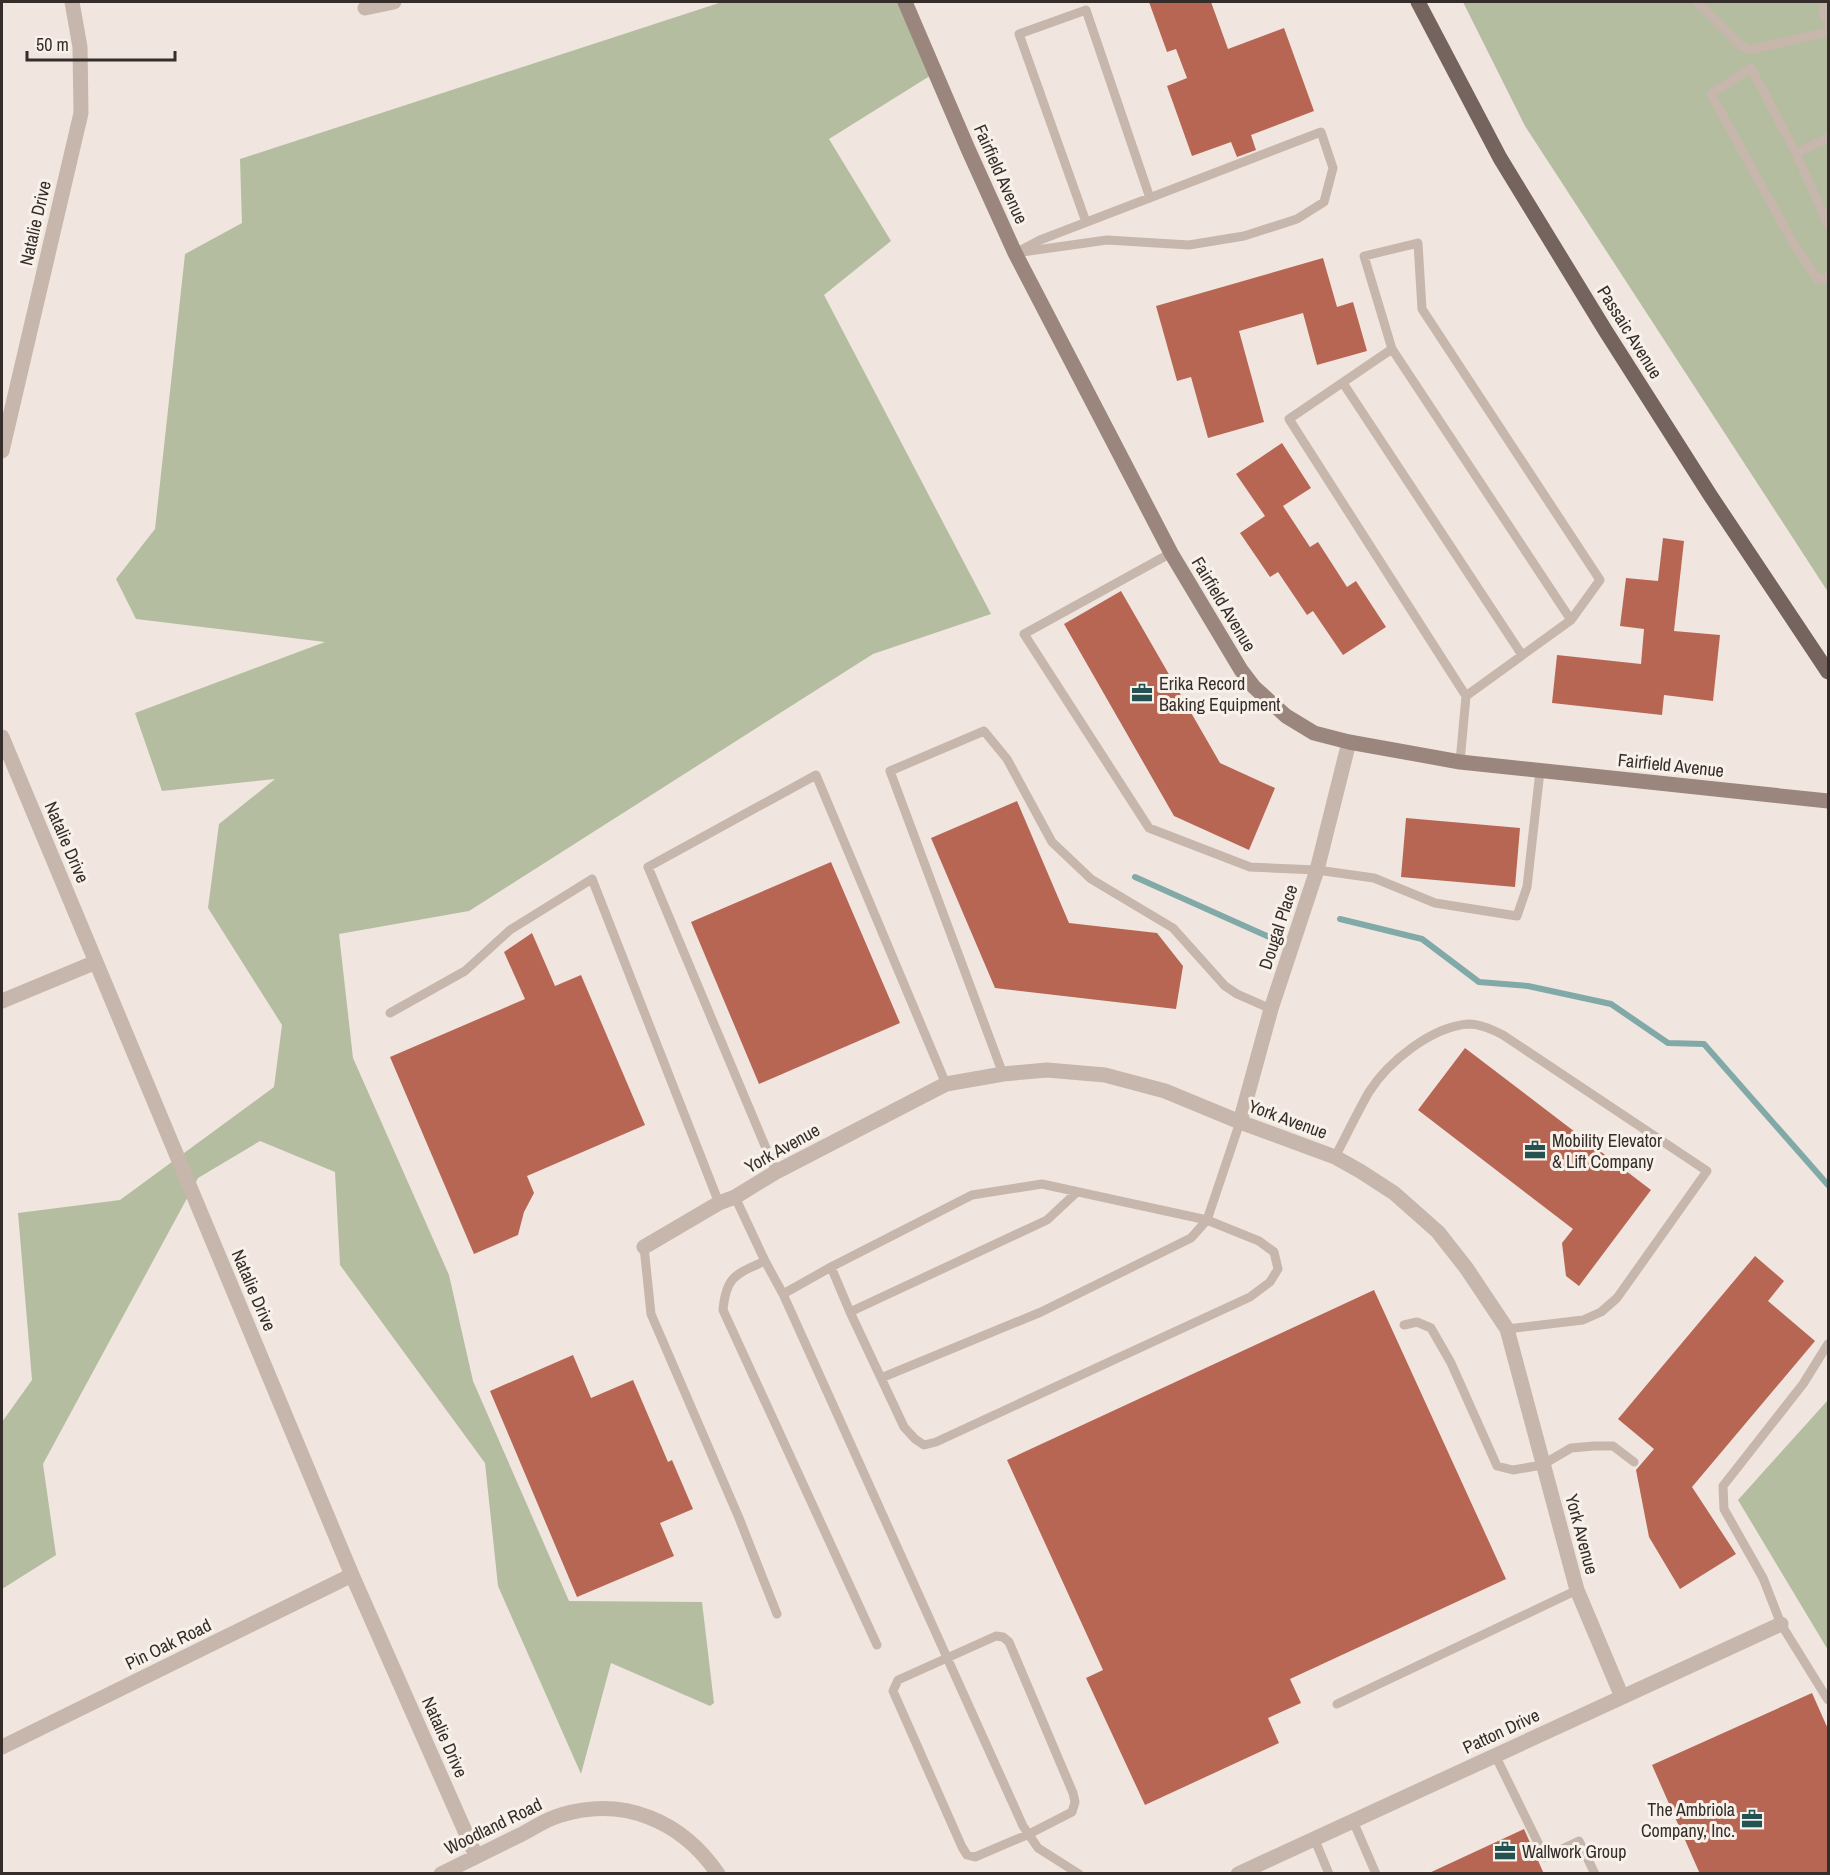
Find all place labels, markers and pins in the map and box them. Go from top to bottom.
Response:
place label: Erika Record Baking Equipment [1159,671,1280,717]
office icon: Erika Record Baking Equipment [1130,681,1154,705]
place label: Mobility Elevator & Lift Company [1552,1128,1662,1174]
office icon: Mobility Elevator & Lift Company [1523,1138,1547,1162]
place label: The Ambriola Company, Inc. [1641,1797,1735,1843]
office icon: The Ambriola Company, Inc. [1740,1807,1764,1831]
office icon: Wallwork Group [1493,1839,1517,1863]
place label: Wallwork Group [1522,1839,1626,1864]

